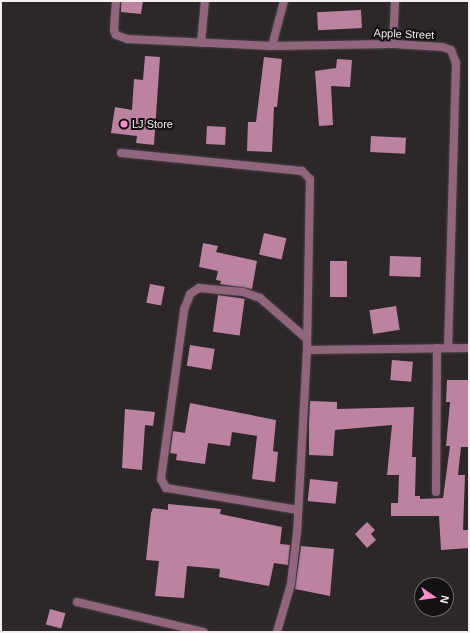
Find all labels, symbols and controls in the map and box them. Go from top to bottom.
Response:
street label: Apple Street [374,26,434,42]
place label: LJ Store [132,117,173,131]
marker: LJ Store [119,119,129,129]
north arrow [414,577,454,617]
text: N [438,594,451,605]

